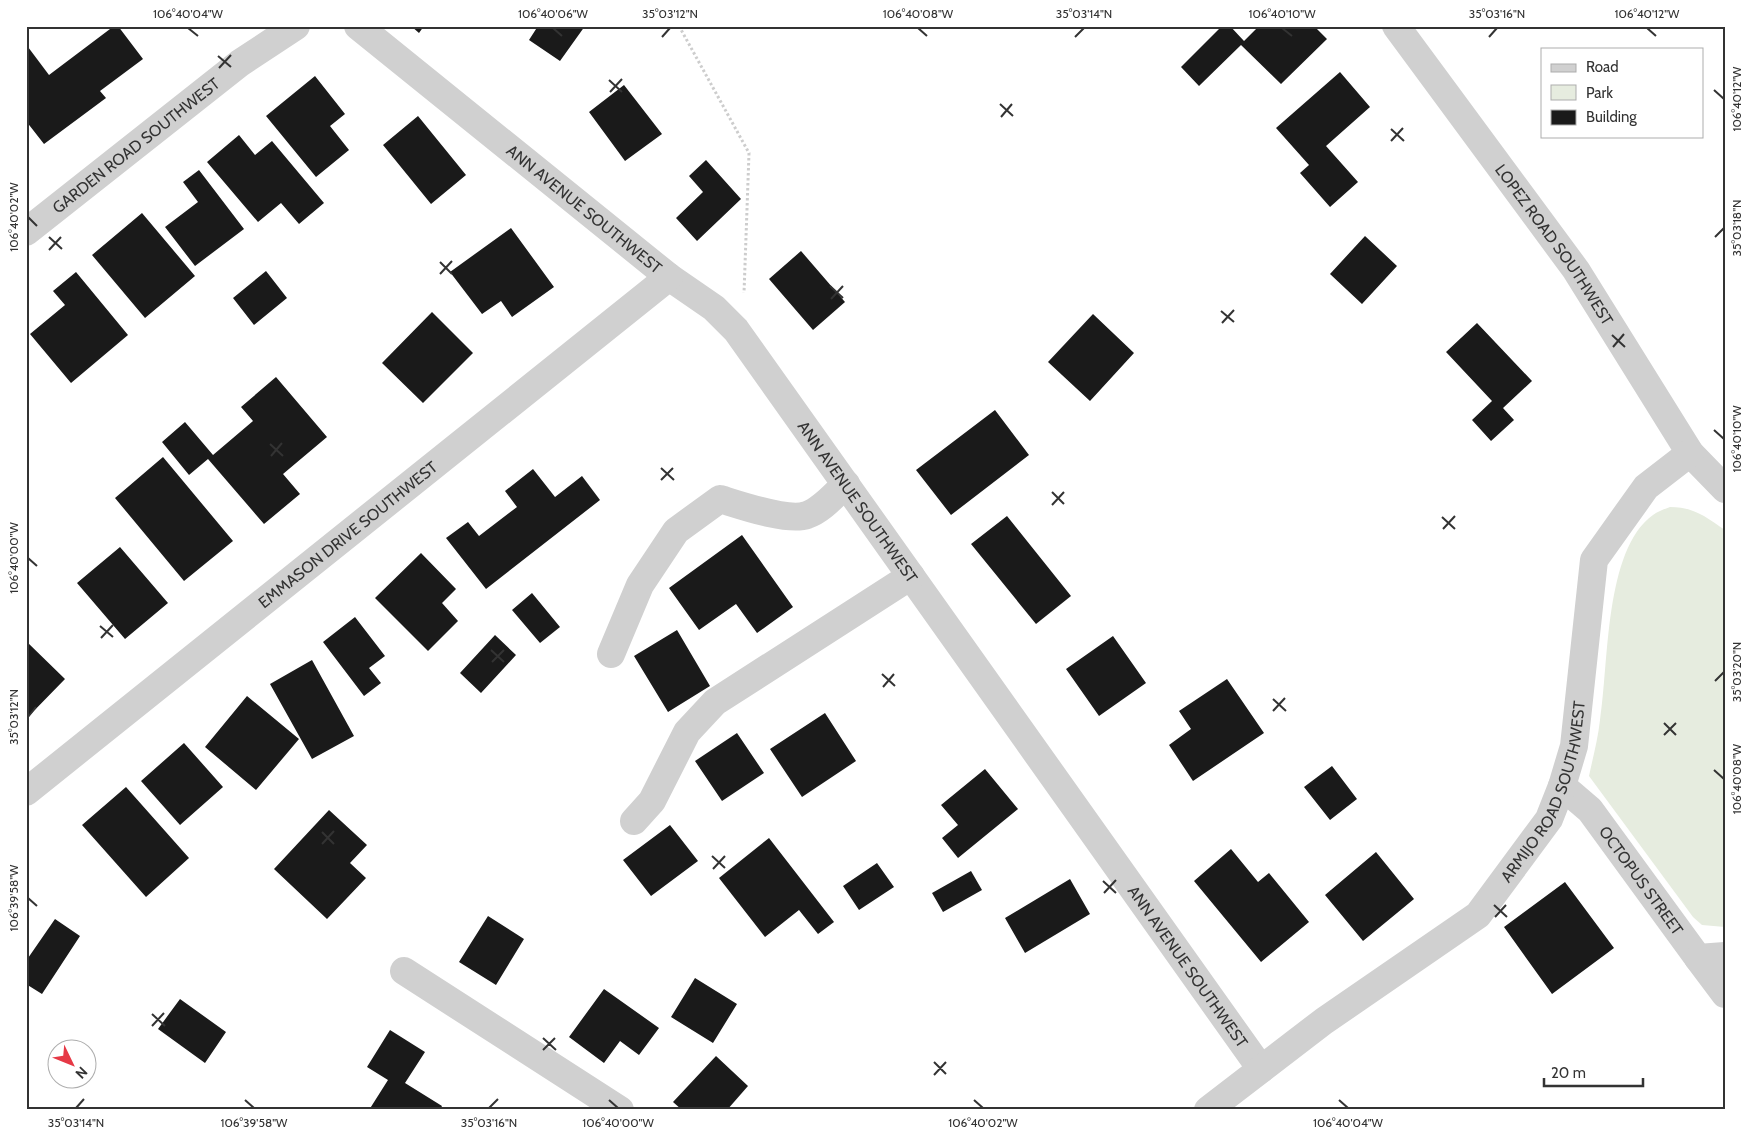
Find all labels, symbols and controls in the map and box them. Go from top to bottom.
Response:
text: 106°40'04"W [153,6,224,21]
text: 106°40'06"W [518,6,589,21]
text: 35°03'12"N [642,6,698,21]
text: 106°40'08"W [883,6,954,21]
text: 35°03'14"N [1056,6,1112,21]
text: 106°40'10"W [1248,6,1316,21]
text: 35°03'16"N [1469,6,1525,21]
text: 106°40'12"W [1615,6,1680,21]
legend [1541,48,1704,138]
text: Road [1586,58,1619,76]
text: 106°40'12"W [1729,66,1744,131]
street label: GARDEN ROAD SOUTHWEST [49,73,224,217]
text: Park [1586,84,1613,102]
text: Building [1586,108,1637,126]
street label: ANN AVENUE SOUTHWEST [503,140,666,277]
street label: LOPEZ ROAD SOUTHWEST [1492,160,1618,329]
text: 106°40'02"W [6,182,21,252]
text: 35°03'18"N [1729,200,1744,256]
text: 106°40'10"W [1729,405,1744,473]
street label: ANN AVENUE SOUTHWEST [794,417,922,587]
street label: EMMASON DRIVE SOUTHWEST [254,457,441,612]
text: 106°40'00"W [6,522,21,594]
text: 35°03'20"N [1729,642,1744,702]
text: 35°03'12"N [6,689,21,745]
street label: ARMIJO ROAD SOUTHWEST [1496,699,1588,886]
text: 106°40'08"W [1729,743,1744,814]
street label: OCTOPUS STREET [1595,822,1688,939]
text: 106°39'58"W [6,864,21,931]
street label: ANN AVENUE SOUTHWEST [1124,882,1252,1051]
north arrow [48,1038,98,1088]
scale bar [1544,1056,1642,1088]
text: N [72,1063,91,1083]
text: 20 m [1551,1064,1586,1082]
text: 35°03'14"N [48,1115,104,1130]
text: 106°39'58"W [221,1115,288,1130]
text: 35°03'16"N [461,1115,517,1130]
text: 106°40'00"W [582,1115,654,1130]
text: 106°40'02"W [948,1115,1018,1130]
text: 106°40'04"W [1313,1115,1384,1130]

